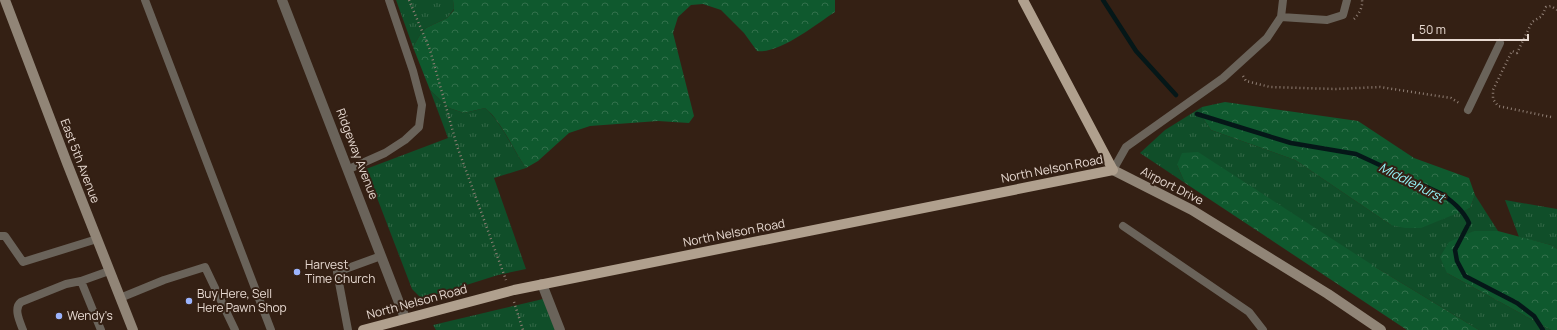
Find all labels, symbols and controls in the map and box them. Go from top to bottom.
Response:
scale bar [1413,16,1528,42]
text: 50 m [1419,21,1446,38]
street label: Ridgeway Avenue [332,106,383,202]
street label: East 5th Avenue [57,116,104,206]
street label: North Nelson Road [1000,150,1104,187]
water label: Middlehurst [1376,158,1450,207]
street label: Airport Drive [1138,162,1207,209]
street label: North Nelson Road [682,214,786,251]
place label: Harvest Time Church [305,256,375,287]
marker: Harvest Time Church [292,267,302,277]
street label: North Nelson Road [365,280,469,323]
place label: Buy Here, Sell Here Pawn Shop [197,285,287,316]
marker: Buy Here, Sell Here Pawn Shop [184,296,194,306]
place label: Wendy's [67,307,113,324]
marker: Wendy's [54,311,64,321]

